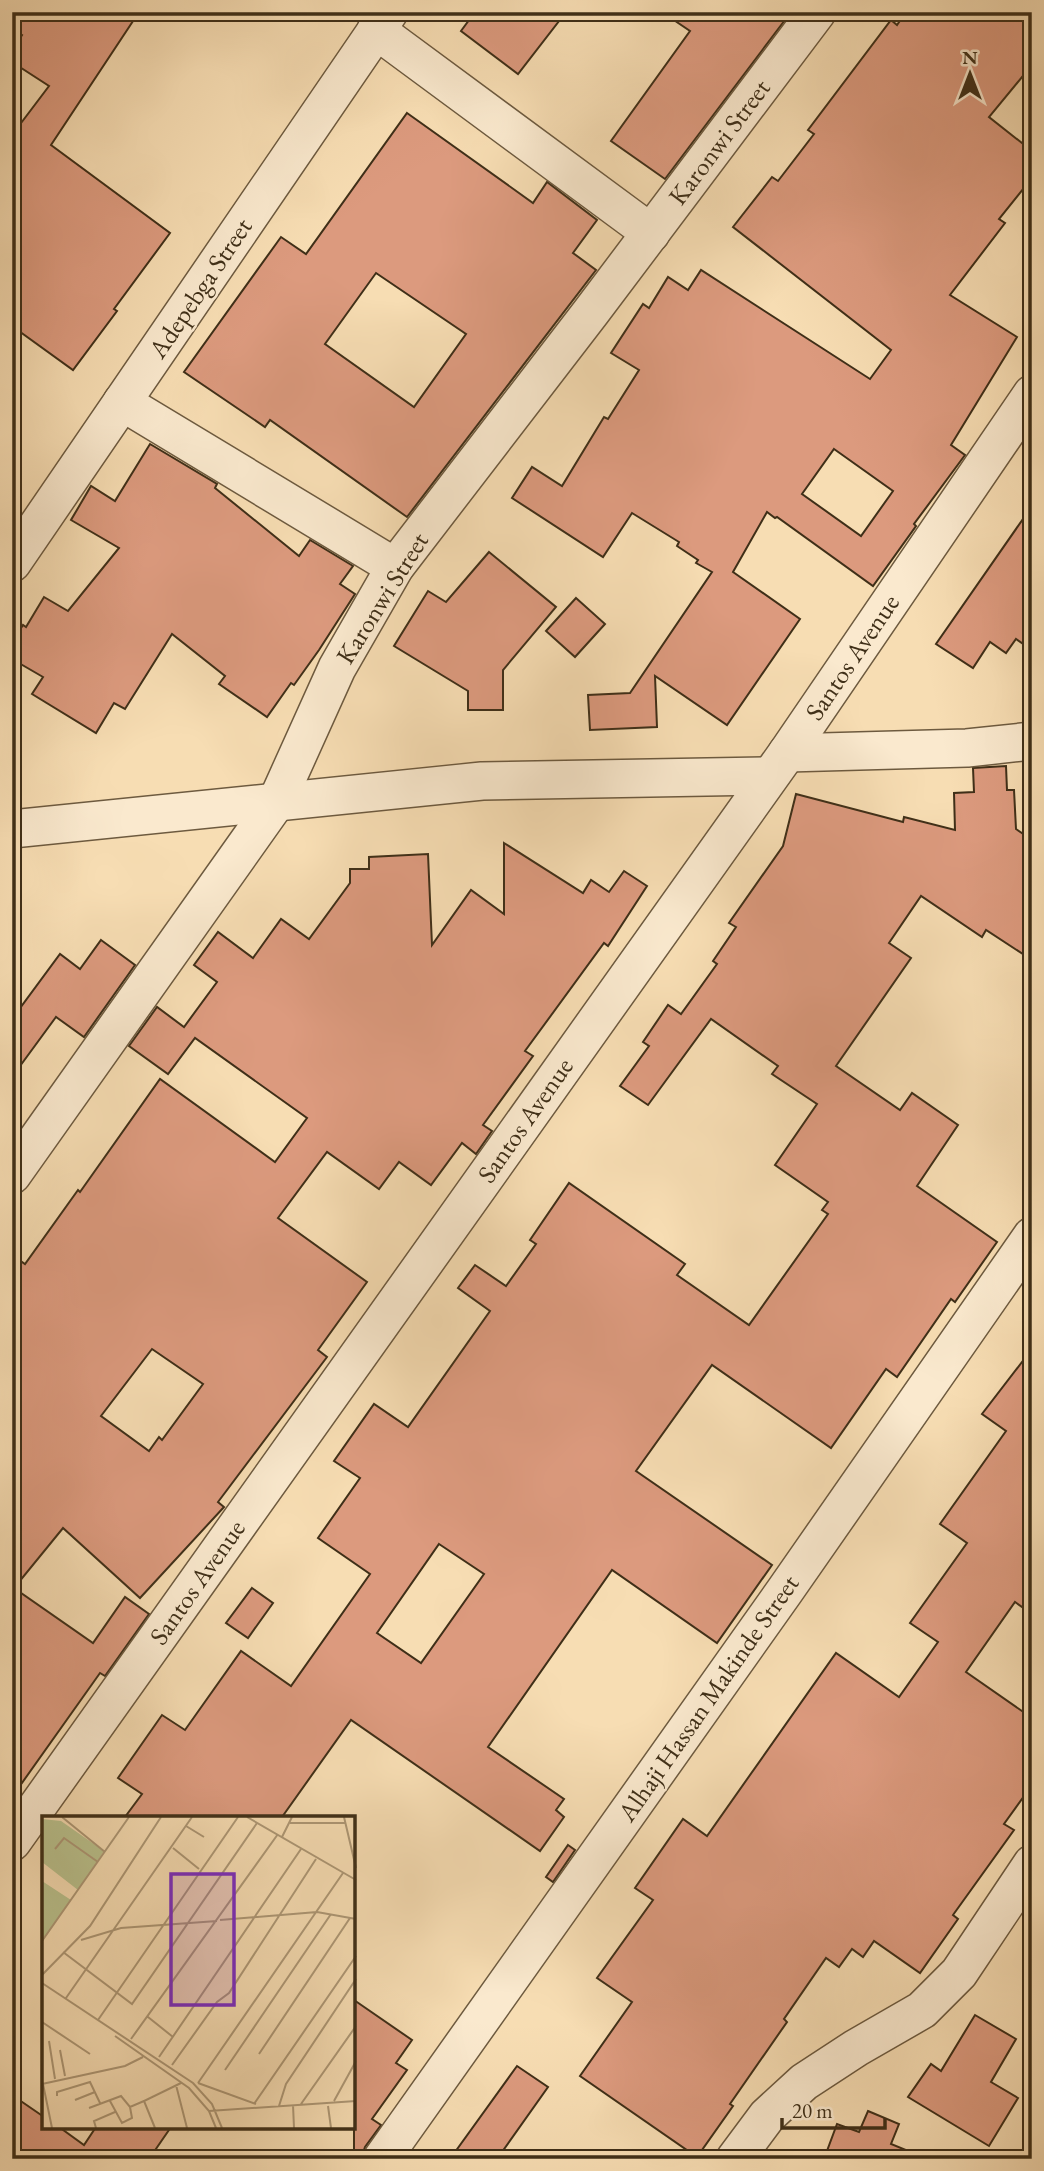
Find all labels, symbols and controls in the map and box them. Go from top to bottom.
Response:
north arrow [936,38,1006,108]
text: N [962,45,978,70]
street label: Karonwi Street [661,72,777,212]
street label: Adepebga Street [140,211,259,366]
street label: Karonwi Street [328,526,436,670]
street label: Santos Avenue [797,587,907,727]
street label: Santos Avenue [469,1051,581,1189]
street label: Santos Avenue [141,1513,253,1651]
street label: Alhaji Hassan Makinde Street [609,1568,806,1829]
inset map [42,1816,355,2129]
scale bar [782,2087,885,2131]
text: 20 m [792,2097,833,2124]

